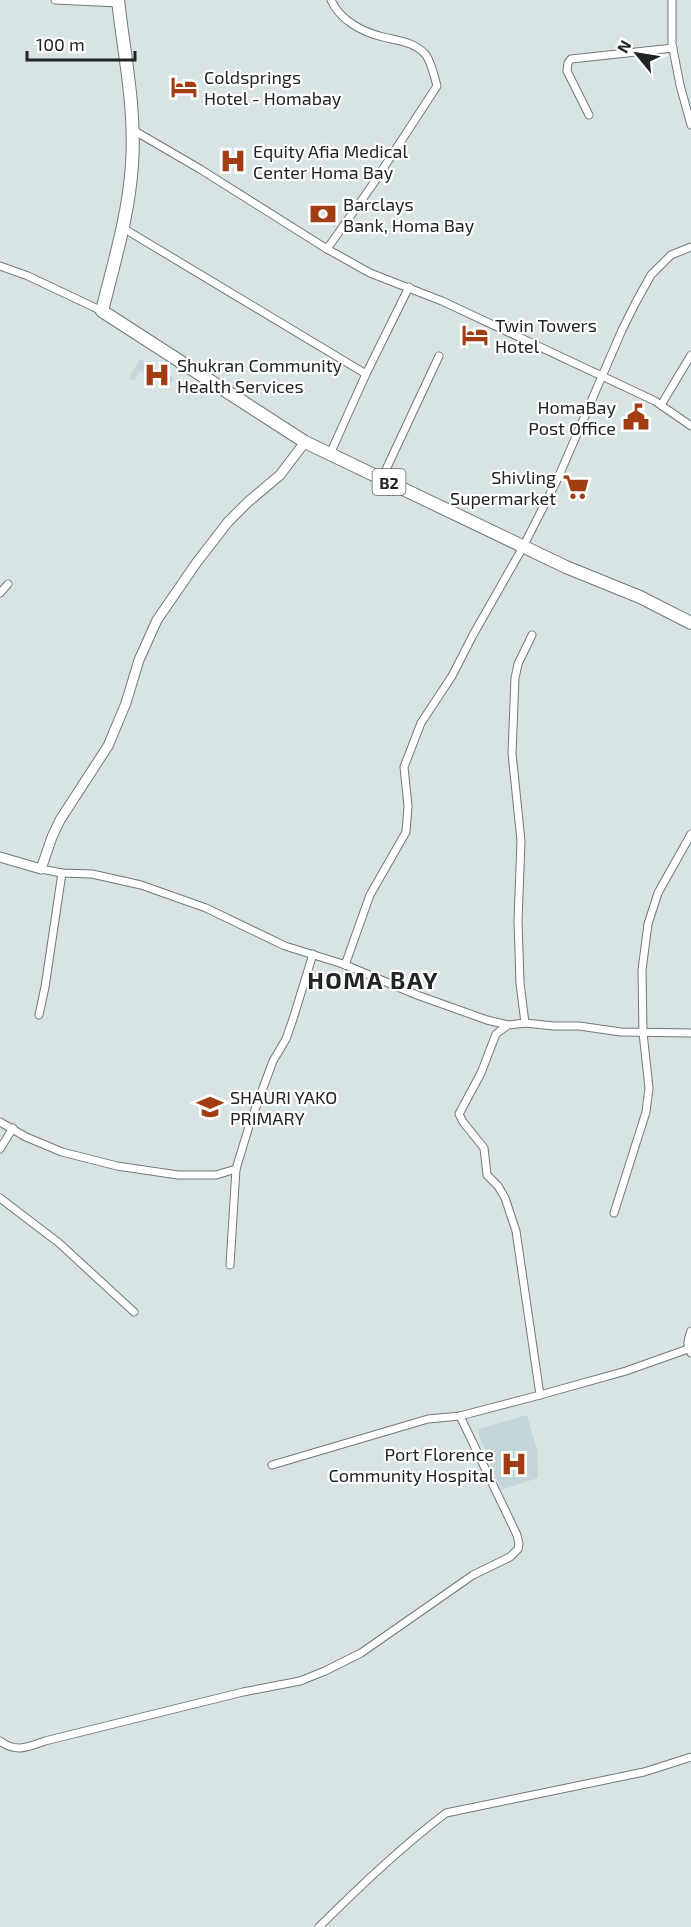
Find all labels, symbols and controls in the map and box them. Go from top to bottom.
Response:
scale bar [27,24,135,62]
north arrow [607,24,667,84]
text: 100 m [36,33,85,55]
text: N [612,36,635,56]
place label: Coldsprings Hotel - Homabay [204,66,342,109]
hotel icon: Coldsprings Hotel - Homabay [169,72,199,102]
place label: Equity Afia Medical Center Homa Bay [253,140,408,183]
hospital icon: Equity Afia Medical Center Homa Bay [218,146,248,176]
place label: Barclays Bank, Homa Bay [343,193,475,236]
bank icon: Barclays Bank, Homa Bay [308,199,338,229]
place label: Twin Towers Hotel [495,314,597,357]
hotel icon: Twin Towers Hotel [460,320,490,350]
place label: Shukran Community Health Services [177,354,343,397]
hospital icon: Shukran Community Health Services [142,360,172,390]
place label: HomaBay Post Office [528,396,616,439]
public building icon: HomaBay Post Office [621,402,651,432]
place label: Shivling Supermarket [450,466,556,509]
road number: B2 [372,469,406,495]
supermarket icon: Shivling Supermarket [561,472,591,502]
district label: HOMA BAY [307,965,439,994]
place label: SHAURI YAKO PRIMARY [230,1086,337,1129]
school or university icon: SHAURI YAKO PRIMARY [195,1092,225,1122]
place label: Port Florence Community Hospital [328,1443,495,1486]
hospital icon: Port Florence Community Hospital [499,1449,529,1479]

